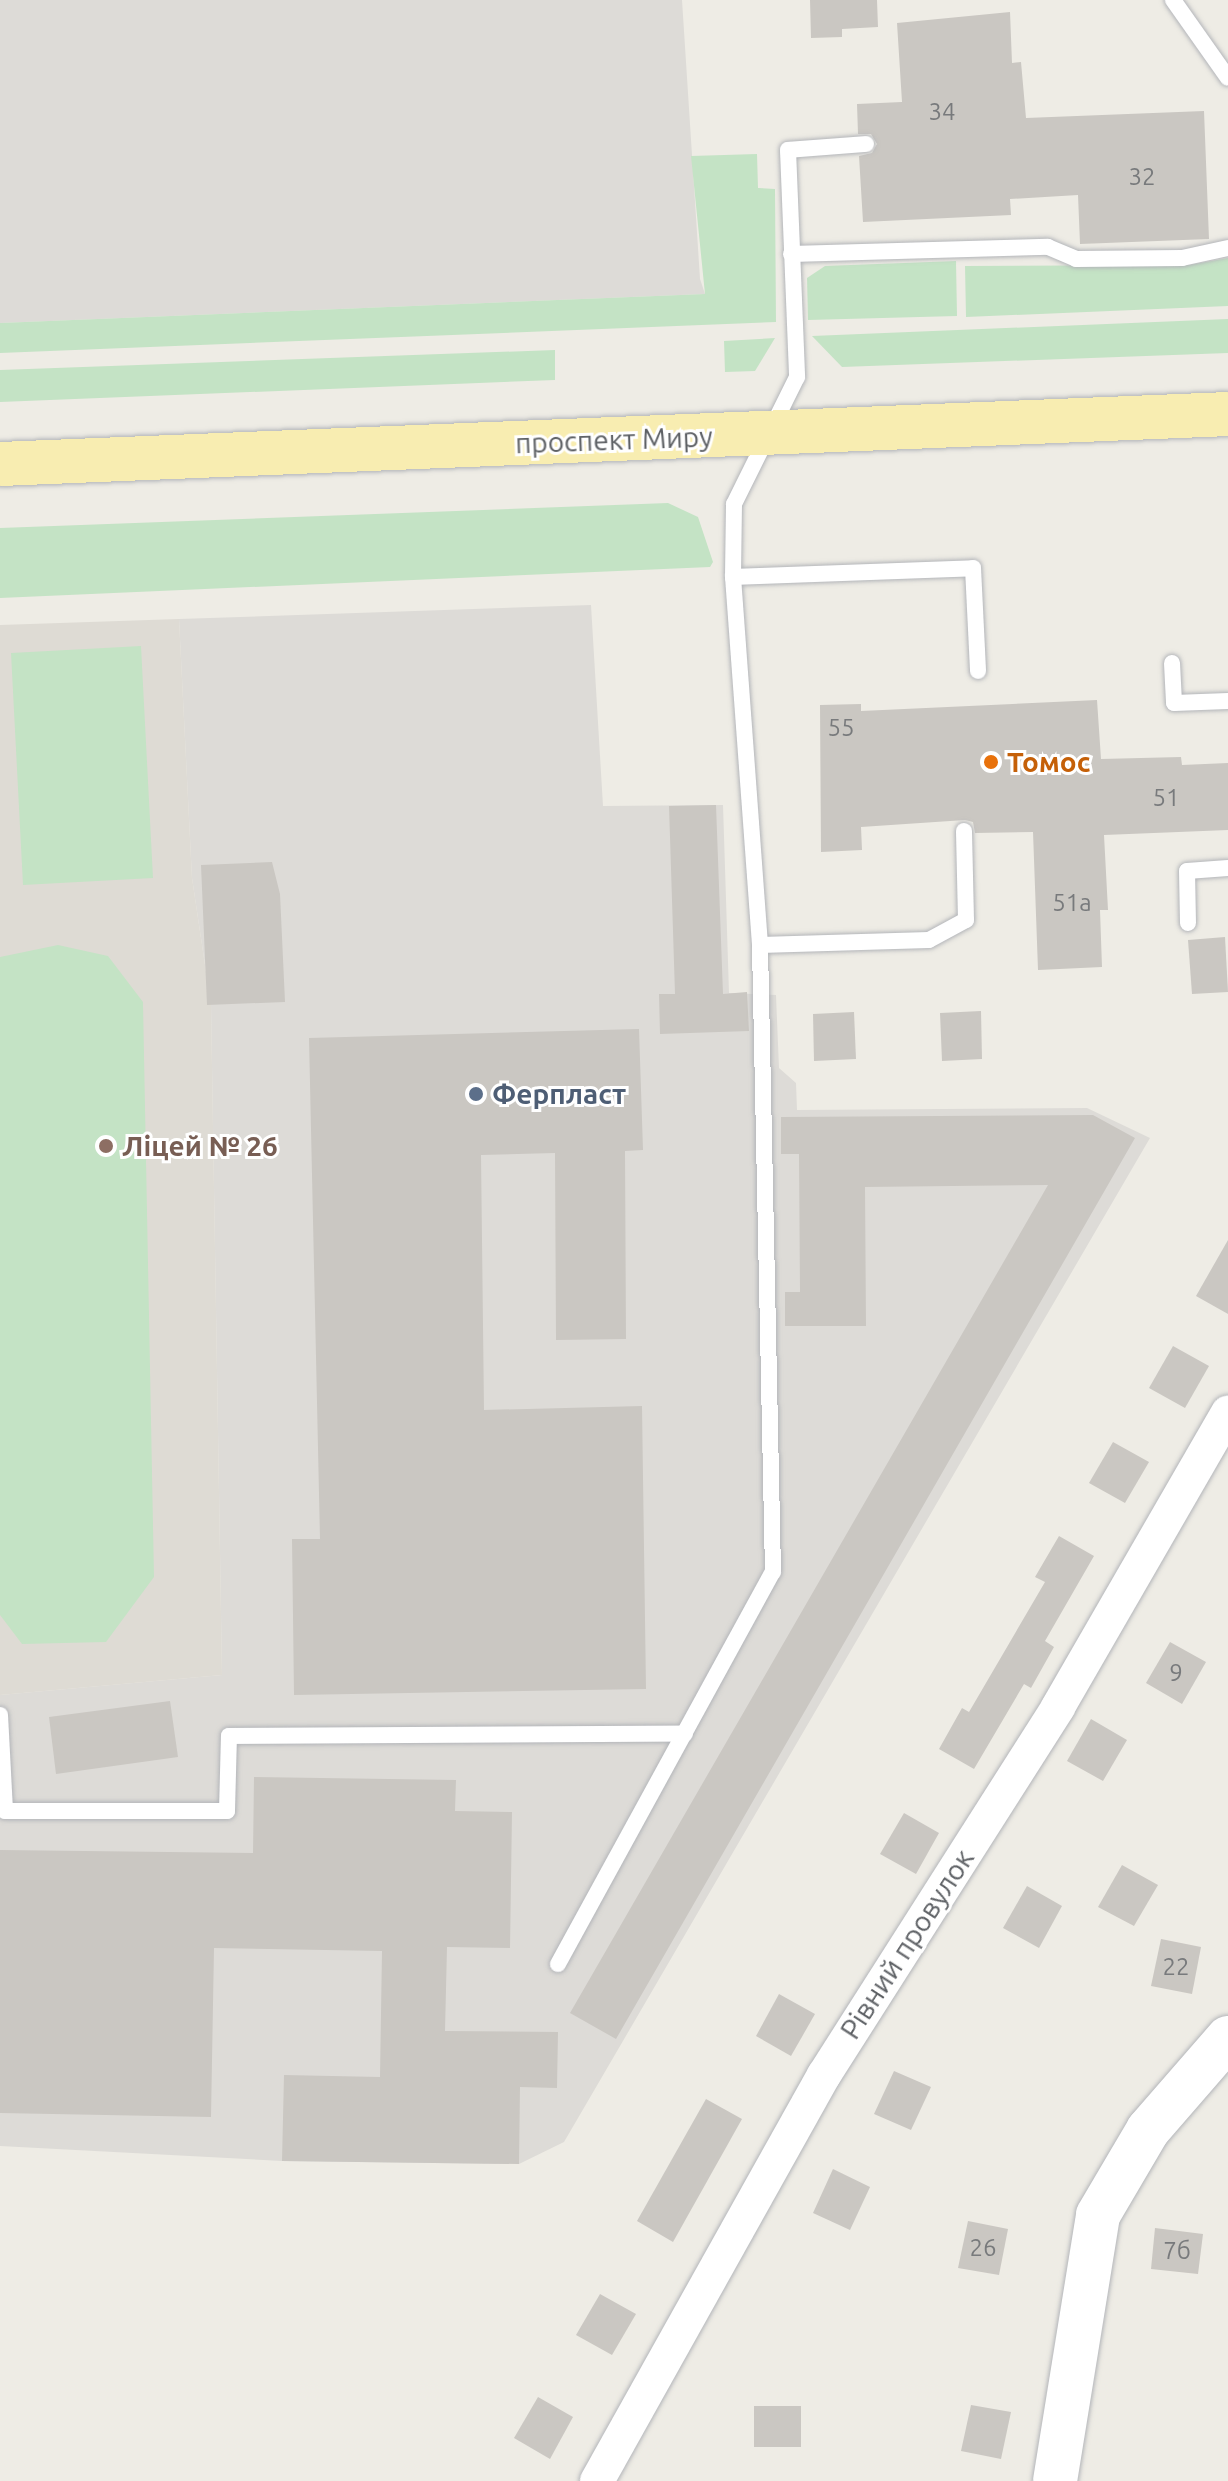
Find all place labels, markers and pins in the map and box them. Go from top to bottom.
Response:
place label: Томос [1007,745,1090,779]
marker: Томос [982,753,1000,771]
place label: Ферпласт [492,1077,626,1111]
marker: Ферпласт [467,1085,485,1103]
place label: Ліцей № 26 [122,1129,278,1163]
marker: Ліцей № 26 [97,1137,115,1155]

